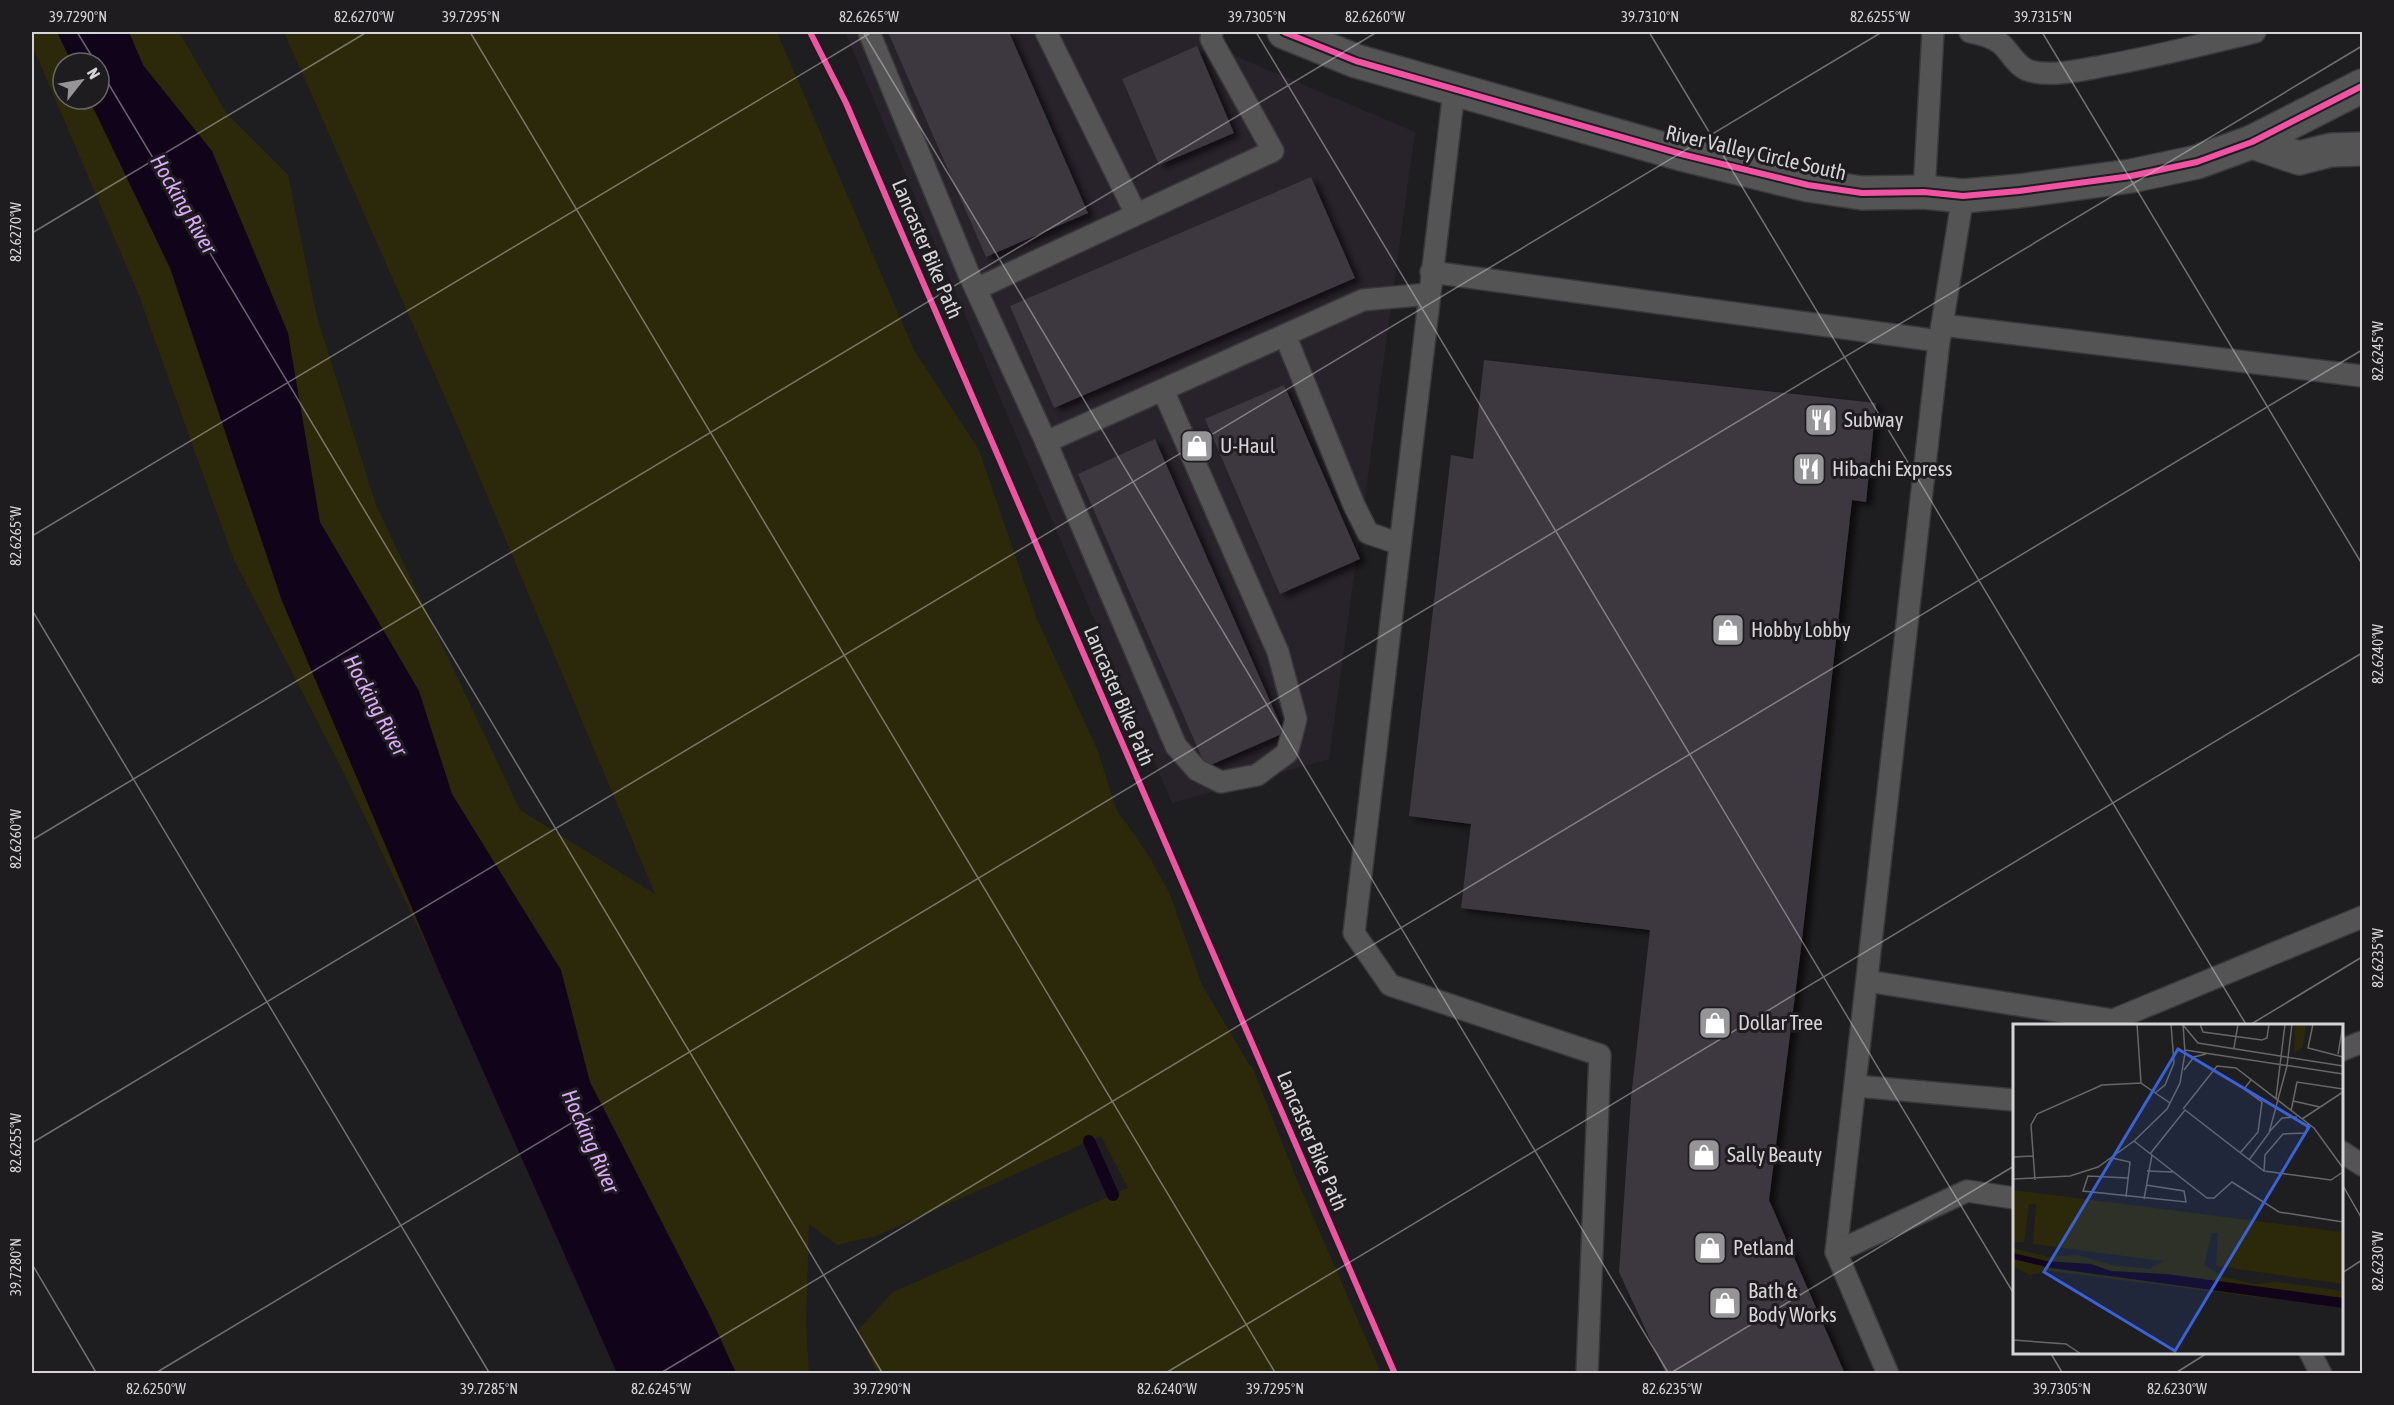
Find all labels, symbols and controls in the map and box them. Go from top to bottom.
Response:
text: 39.7290°N [49,8,107,25]
text: 82.6270°W [334,8,394,25]
text: 39.7295°N [442,8,500,25]
text: 82.6265°W [839,8,899,25]
text: 39.7305°N [1228,8,1286,25]
text: 82.6260°W [1345,8,1405,25]
text: 39.7310°N [1621,8,1679,25]
text: 82.6255°W [1850,8,1910,25]
text: 39.7315°N [2014,8,2072,25]
north arrow [51,51,111,111]
text: N [84,65,104,82]
street label: River Valley Circle South [1664,120,1849,184]
water label: Hocking River [145,150,224,260]
street label: Lancaster Bike Path [888,175,968,322]
text: 82.6270°W [7,202,24,262]
text: 82.6245°W [2369,321,2386,381]
restaurant icon: Subway [1803,402,1839,438]
place label: Subway [1844,407,1904,431]
shop icon: U-Haul [1179,428,1215,464]
place label: U-Haul [1220,433,1276,457]
restaurant icon: Hibachi Express [1791,451,1827,487]
place label: Hibachi Express [1832,456,1952,480]
text: 82.6265°W [7,506,24,566]
shop icon: Hobby Lobby [1710,612,1746,648]
place label: Hobby Lobby [1751,617,1851,641]
street label: Lancaster Bike Path [1080,622,1160,769]
text: 82.6240°W [2369,624,2386,684]
water label: Hocking River [339,650,414,761]
text: 82.6260°W [7,809,24,869]
text: 82.6235°W [2369,928,2386,988]
shop icon: Dollar Tree [1697,1005,1733,1041]
place label: Dollar Tree [1738,1010,1823,1034]
inset map [2013,1024,2343,1354]
street label: Lancaster Bike Path [1273,1067,1353,1214]
water label: Hocking River [557,1085,626,1198]
text: 82.6255°W [7,1113,24,1173]
shop icon: Sally Beauty [1686,1137,1722,1173]
place label: Sally Beauty [1727,1142,1822,1166]
shop icon: Petland [1692,1230,1728,1266]
text: 82.6230°W [2369,1231,2386,1291]
place label: Petland [1733,1235,1794,1259]
text: 39.7280°N [7,1238,24,1296]
place label: Bath & Body Works [1748,1278,1837,1326]
shop icon: Bath & Body Works [1707,1285,1743,1321]
text: 82.6250°W [126,1380,186,1397]
text: 39.7285°N [460,1380,518,1397]
text: 82.6245°W [631,1380,691,1397]
text: 39.7290°N [853,1380,911,1397]
text: 82.6240°W [1137,1380,1197,1397]
text: 39.7295°N [1246,1380,1304,1397]
text: 82.6235°W [1642,1380,1702,1397]
text: 39.7305°N [2033,1380,2091,1397]
text: 82.6230°W [2147,1380,2207,1397]

